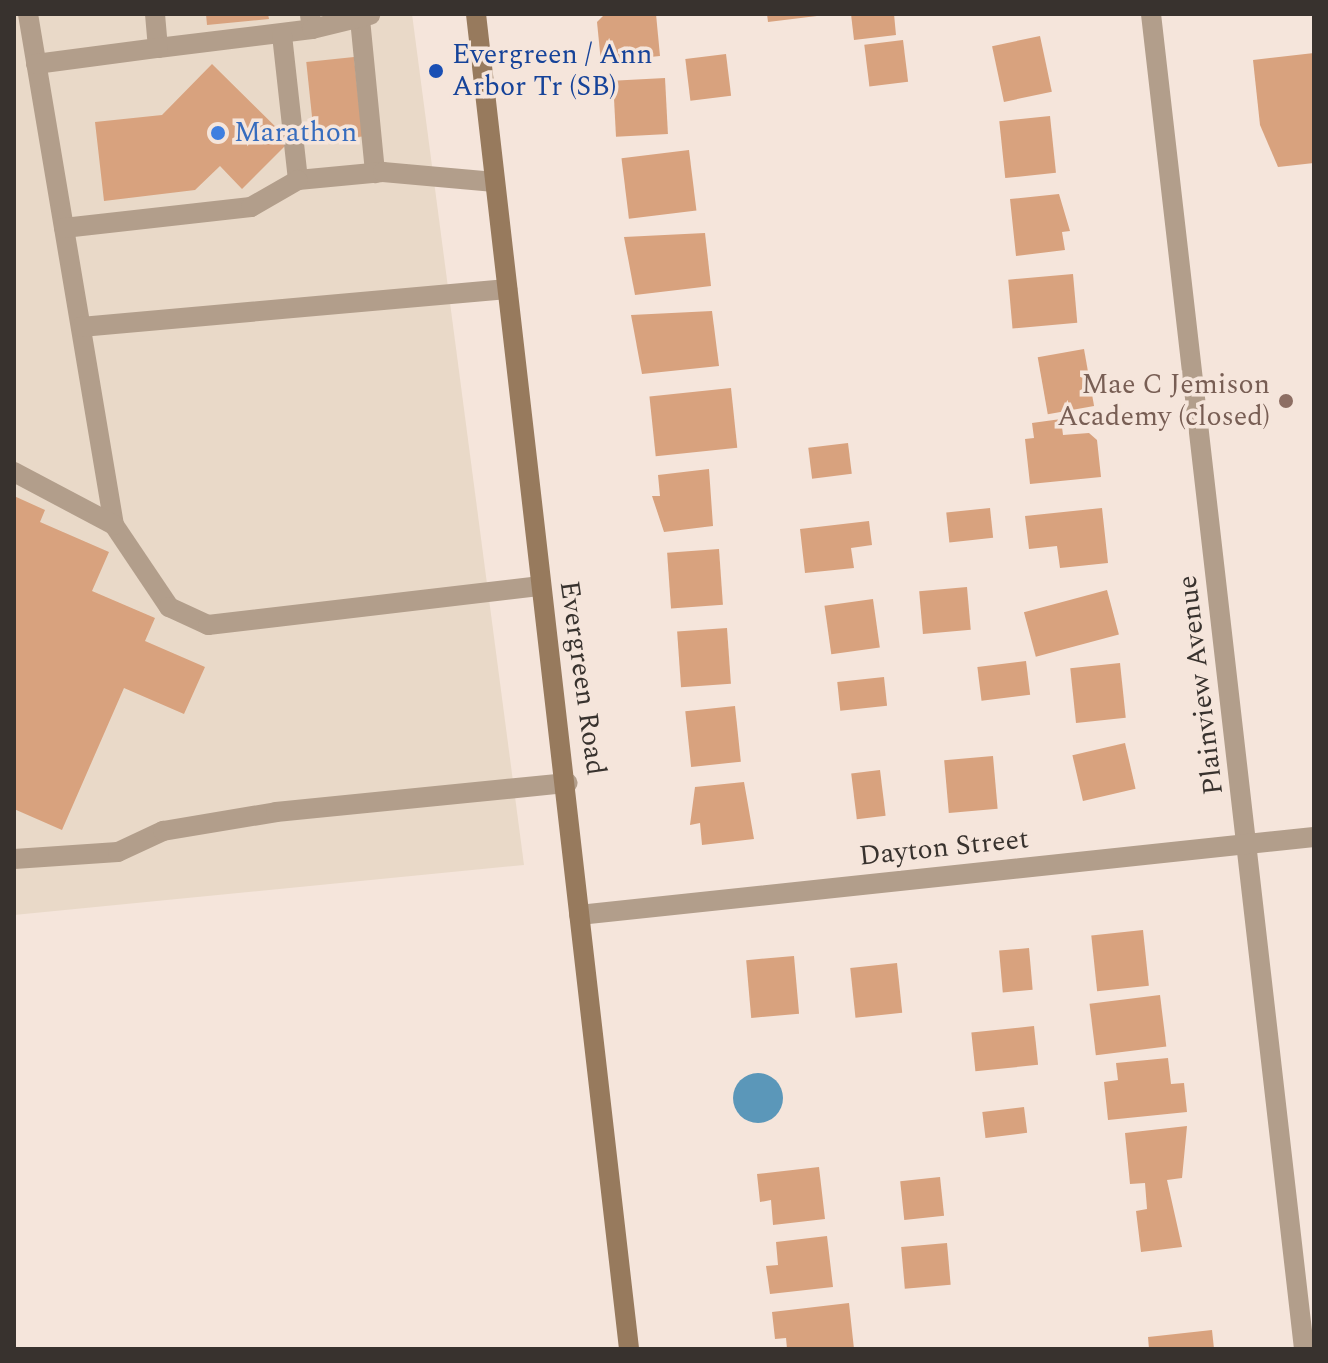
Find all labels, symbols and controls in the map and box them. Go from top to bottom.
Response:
place label: Evergreen / Ann Arbor Tr (SB) [452,38,652,104]
marker: Evergreen / Ann Arbor Tr (SB) [427,62,445,80]
place label: Marathon [234,116,357,150]
marker: Marathon [209,124,227,142]
place label: Mae C Jemison Academy (closed) [1057,368,1270,434]
marker: Mae C Jemison Academy (closed) [1277,392,1295,410]
street label: Plainview Avenue [1171,573,1231,797]
street label: Evergreen Road [552,579,612,777]
street label: Dayton Street [857,822,1031,874]

